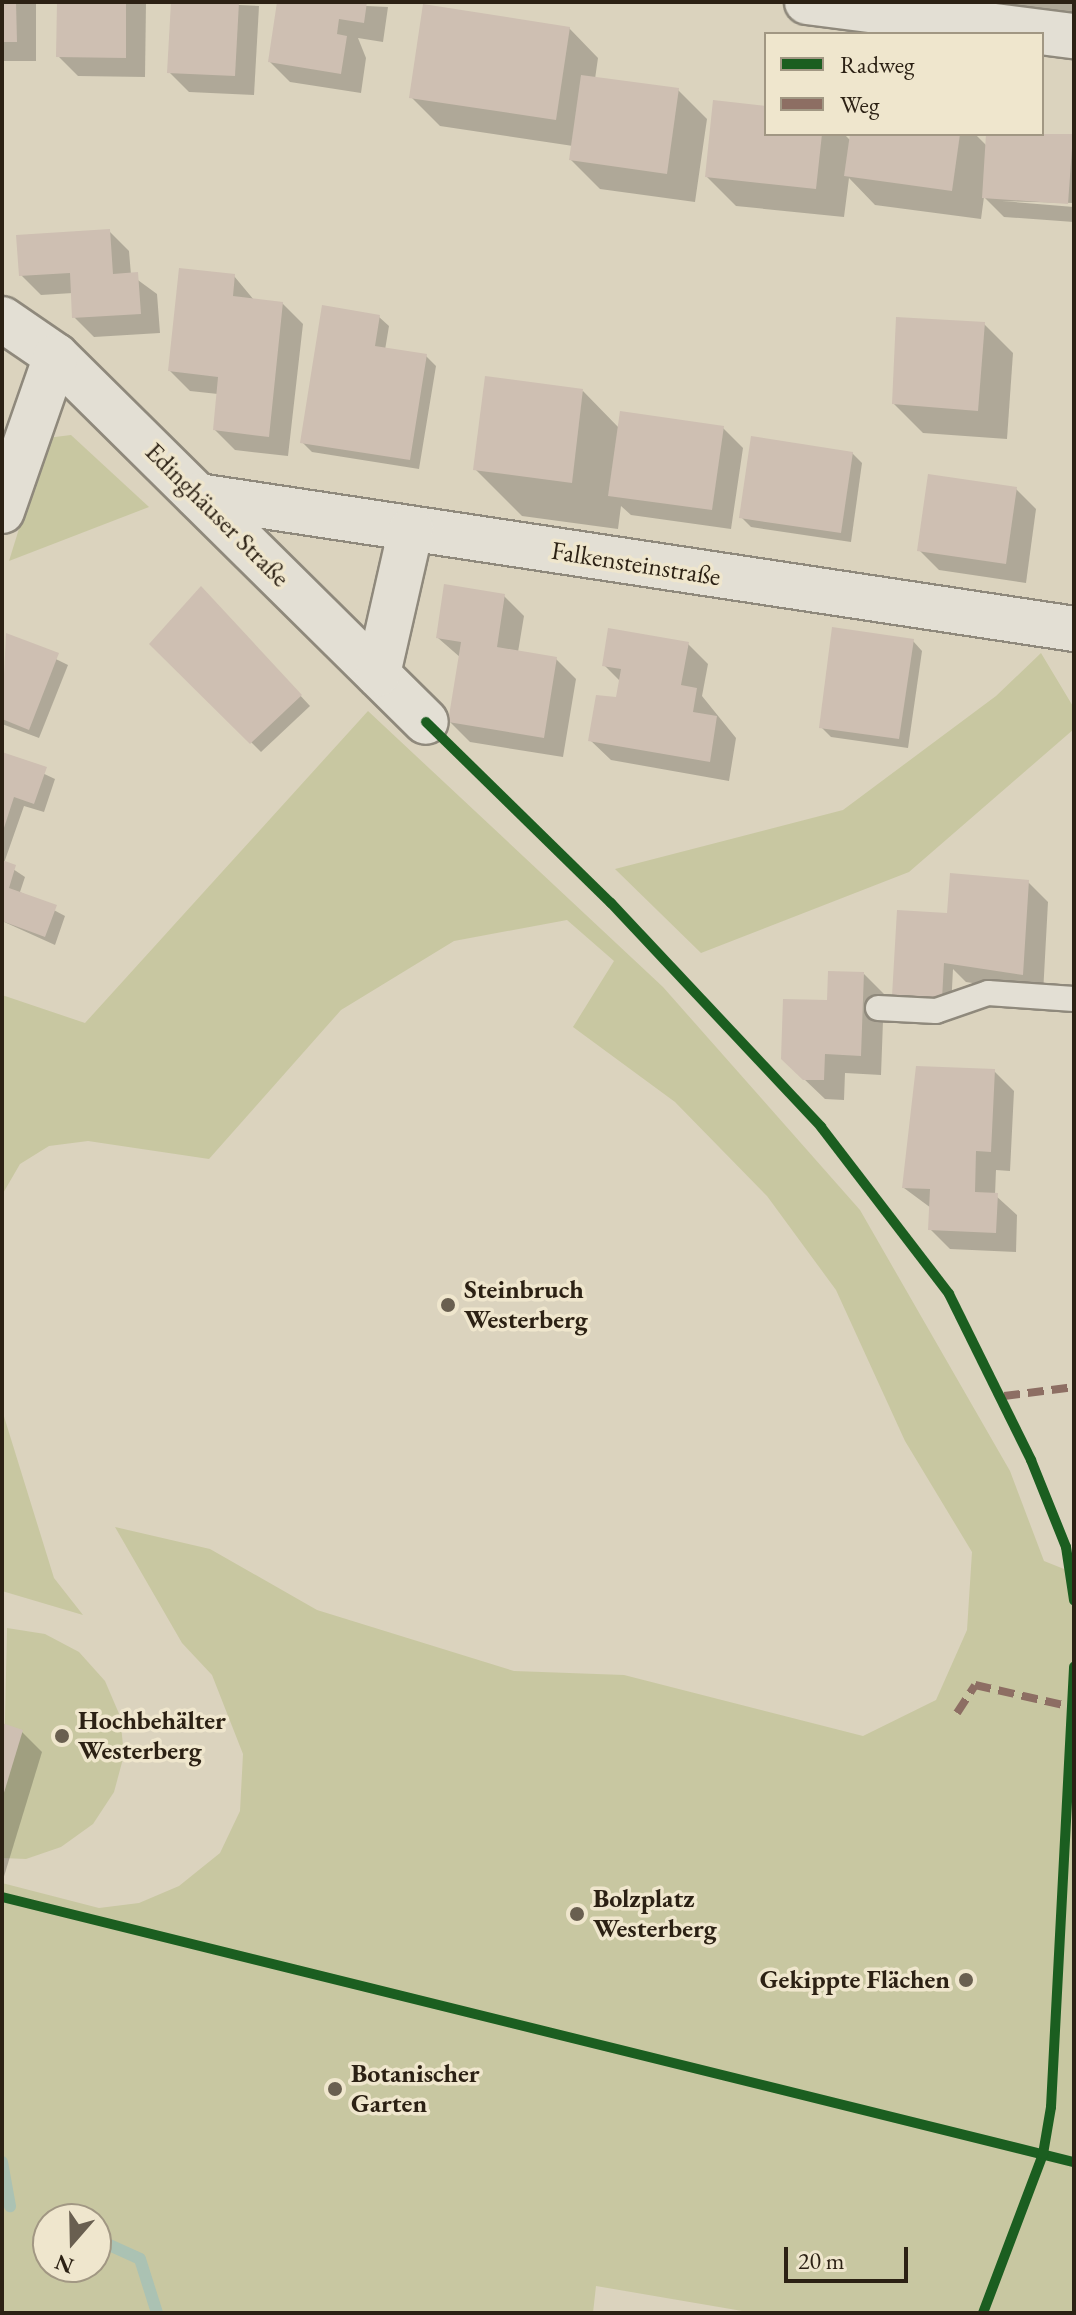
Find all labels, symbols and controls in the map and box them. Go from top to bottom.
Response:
legend [764,32,1044,136]
text: Radweg [840,49,914,80]
text: Weg [840,89,879,120]
street label: Edinghäuser Straße [138,436,296,594]
street label: Falkensteinstraße [549,535,723,593]
place label: Steinbruch Westerberg [464,1274,588,1336]
marker: Steinbruch Westerberg [439,1296,457,1314]
place label: Hochbehälter Westerberg [78,1705,226,1766]
marker: Hochbehälter Westerberg [53,1727,71,1745]
place label: Bolzplatz Westerberg [593,1883,717,1944]
marker: Bolzplatz Westerberg [568,1905,586,1923]
place label: Gekippte Flächen [760,1964,950,1996]
marker: Gekippte Flächen [957,1971,975,1989]
place label: Botanischer Garten [351,2058,480,2120]
marker: Botanischer Garten [326,2080,344,2098]
north arrow [32,2203,112,2283]
scale bar [788,2231,912,2281]
text: 20 m [798,2245,845,2276]
text: N [51,2247,78,2281]

